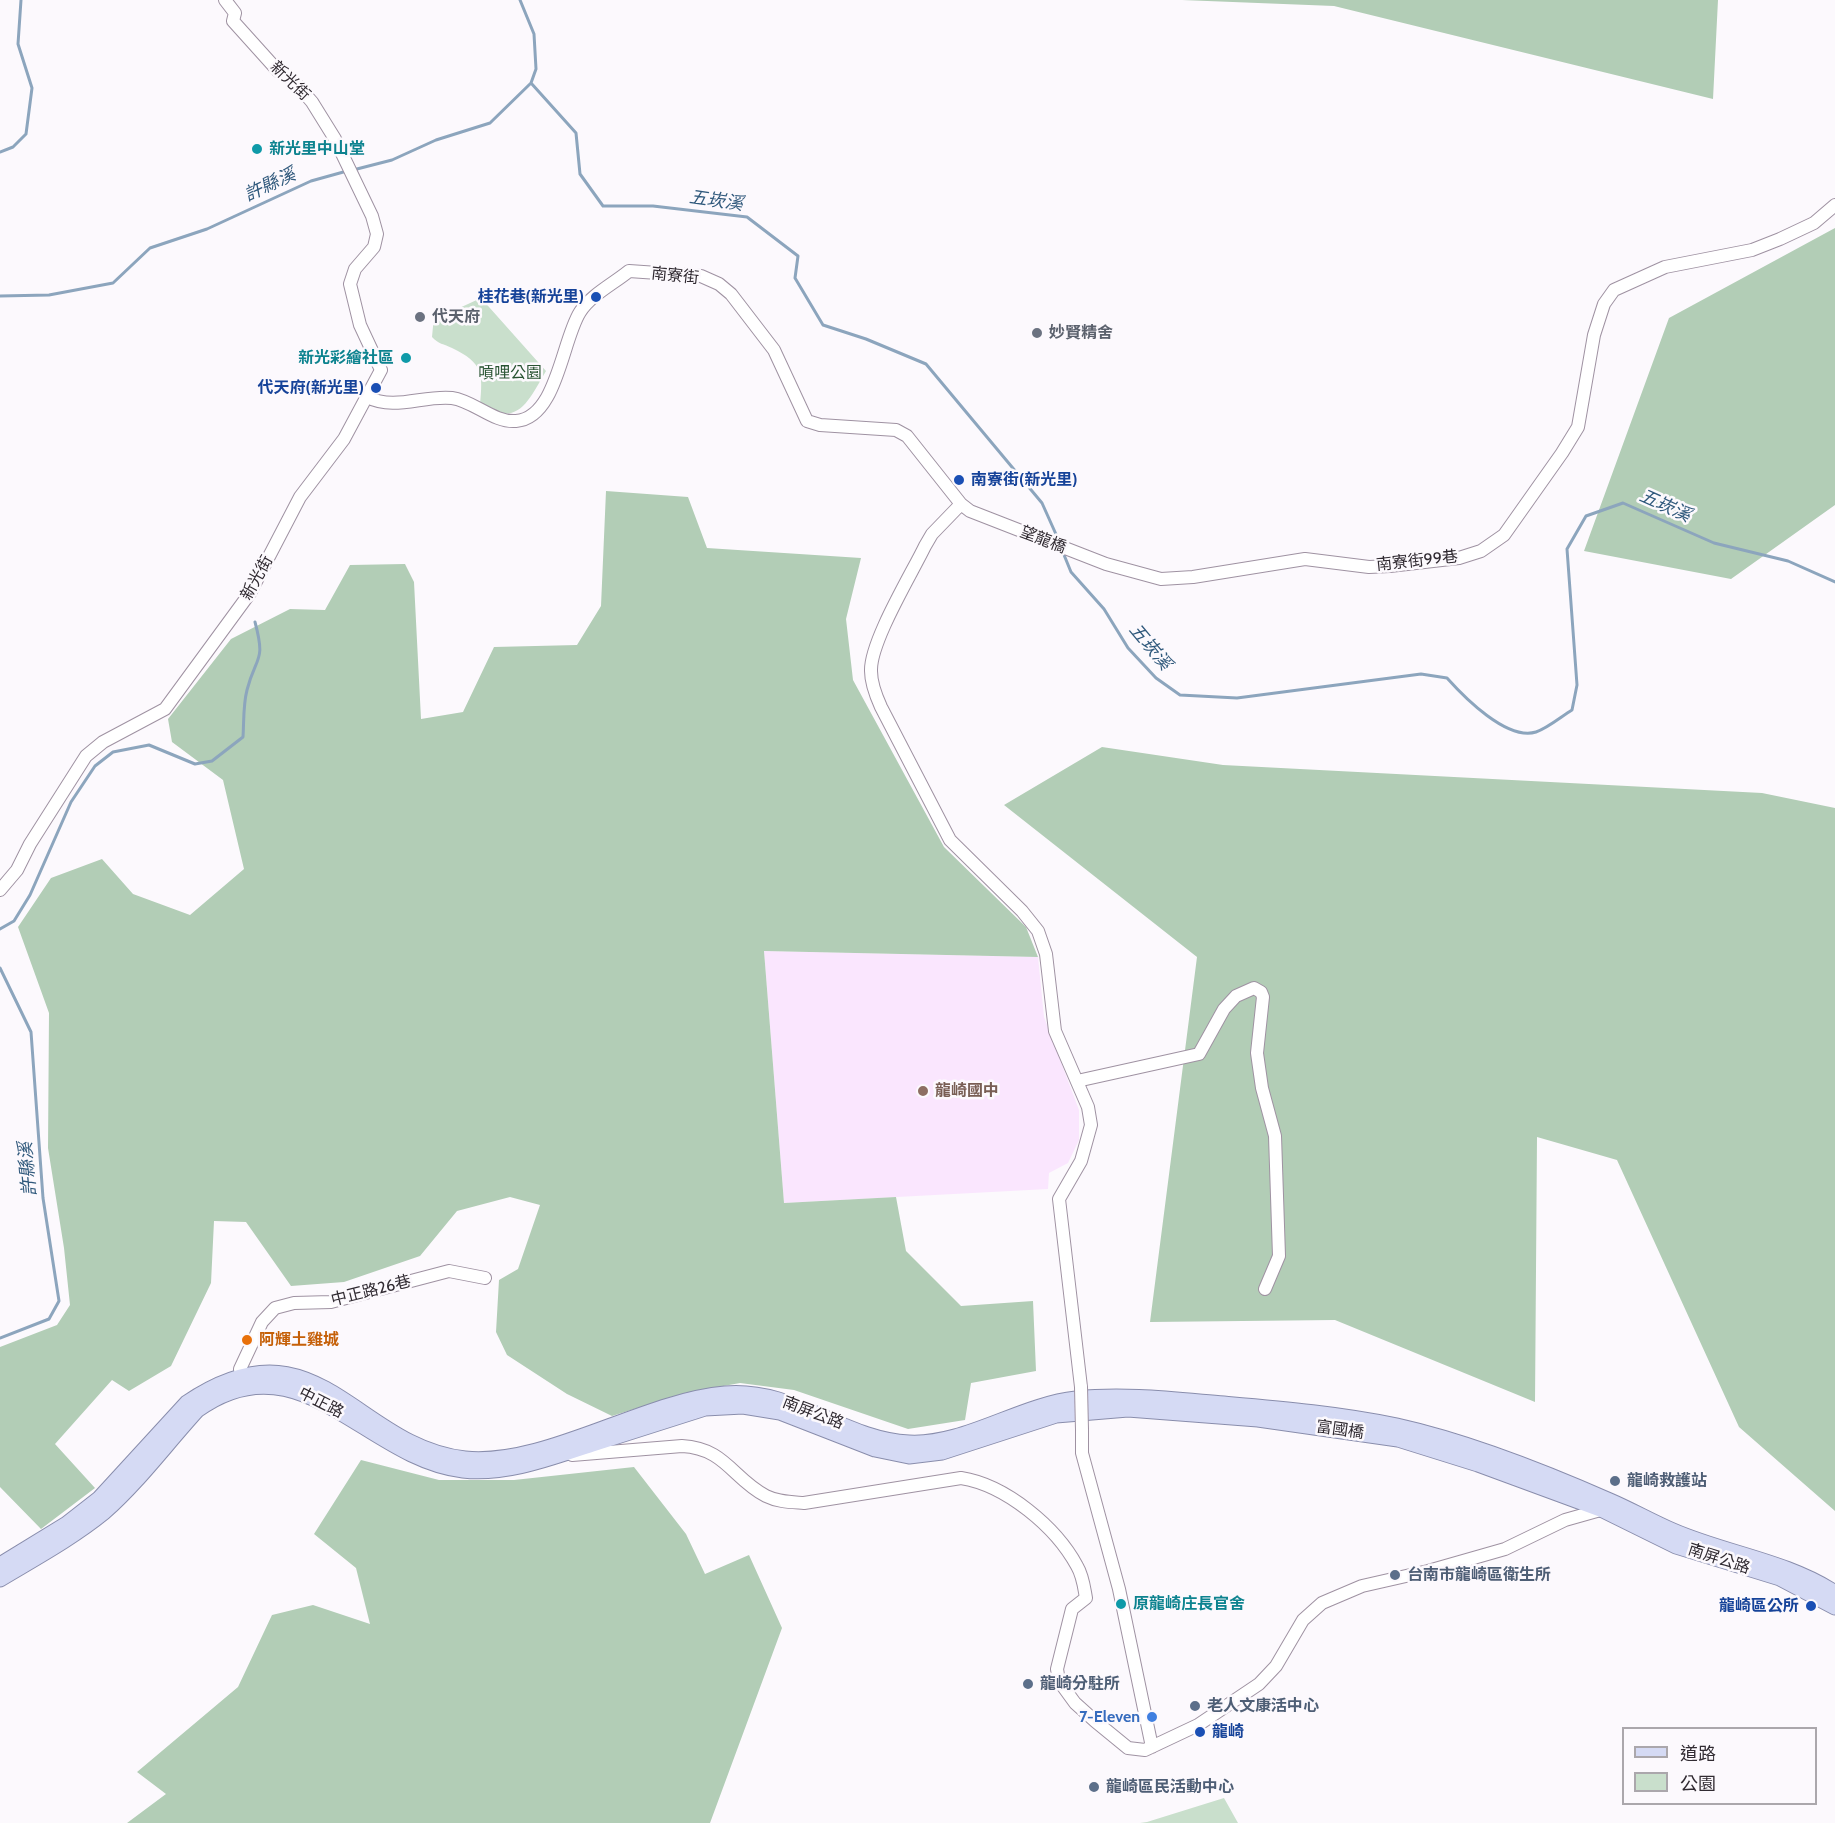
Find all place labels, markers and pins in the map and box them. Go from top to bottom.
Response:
place label: 新光里中山堂 [269,139,365,159]
marker: 新光里中山堂 [250,142,264,156]
place label: 桂花巷(新光里) [478,287,584,307]
marker: 桂花巷(新光里) [589,290,603,304]
place label: 代天府 [432,307,480,327]
marker: 代天府 [413,310,427,324]
place label: 妙賢精舍 [1049,323,1113,343]
marker: 妙賢精舍 [1030,326,1044,340]
place label: 新光彩繪社區 [298,348,394,368]
marker: 新光彩繪社區 [399,351,413,365]
place label: 代天府(新光里) [258,378,364,398]
marker: 代天府(新光里) [369,381,383,395]
place label: 南寮街(新光里) [971,470,1077,490]
marker: 南寮街(新光里) [952,473,966,487]
place label: 龍崎國中 [935,1081,999,1101]
marker: 龍崎國中 [916,1084,930,1098]
place label: 阿輝土雞城 [259,1330,339,1350]
marker: 阿輝土雞城 [240,1333,254,1347]
place label: 龍崎救護站 [1627,1471,1707,1491]
marker: 龍崎救護站 [1608,1474,1622,1488]
place label: 台南市龍崎區衛生所 [1407,1565,1551,1585]
marker: 台南市龍崎區衛生所 [1388,1568,1402,1582]
place label: 原龍崎庄長官舍 [1133,1594,1245,1614]
place label: 龍崎區公所 [1719,1596,1799,1616]
marker: 原龍崎庄長官舍 [1114,1597,1128,1611]
marker: 龍崎區公所 [1804,1599,1818,1613]
place label: 龍崎分駐所 [1040,1674,1120,1694]
marker: 龍崎分駐所 [1021,1677,1035,1691]
place label: 老人文康活中心 [1207,1696,1319,1716]
marker: 老人文康活中心 [1188,1699,1202,1713]
place label: 7-Eleven [1079,1707,1140,1727]
marker: 7-Eleven [1145,1710,1159,1724]
place label: 龍崎 [1212,1722,1244,1742]
marker: 龍崎 [1193,1725,1207,1739]
place label: 龍崎區民活動中心 [1106,1777,1234,1797]
marker: 龍崎區民活動中心 [1087,1780,1101,1794]

